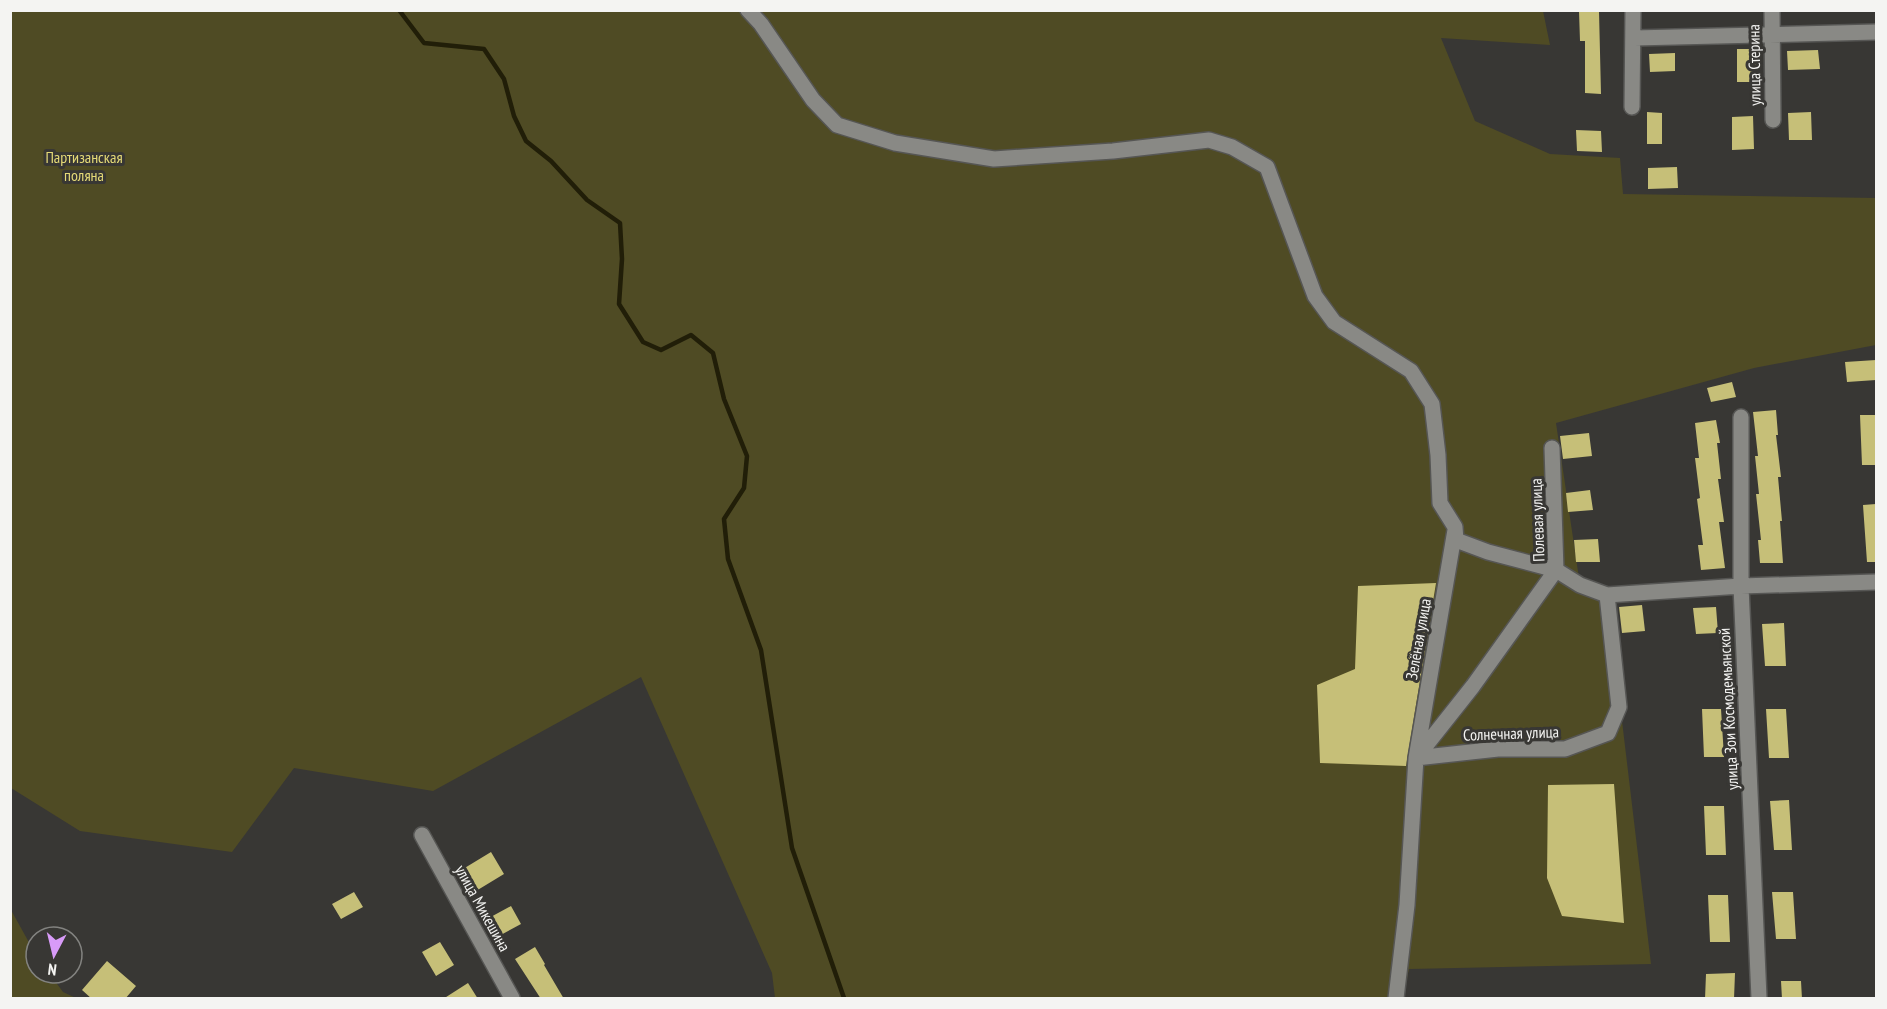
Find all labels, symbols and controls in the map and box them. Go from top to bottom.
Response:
street label: улица Стерина [1743,24,1765,106]
park label: Партизанская поляна [45,147,123,185]
street label: Полевая улица [1526,478,1548,562]
street label: Зелёная улица [1401,597,1435,681]
street label: улица Зои Космодемьянской [1714,627,1742,791]
street label: Солнечная улица [1463,721,1559,745]
street label: улица Микешина [451,861,515,955]
north arrow [24,925,84,985]
text: N [47,959,58,980]

